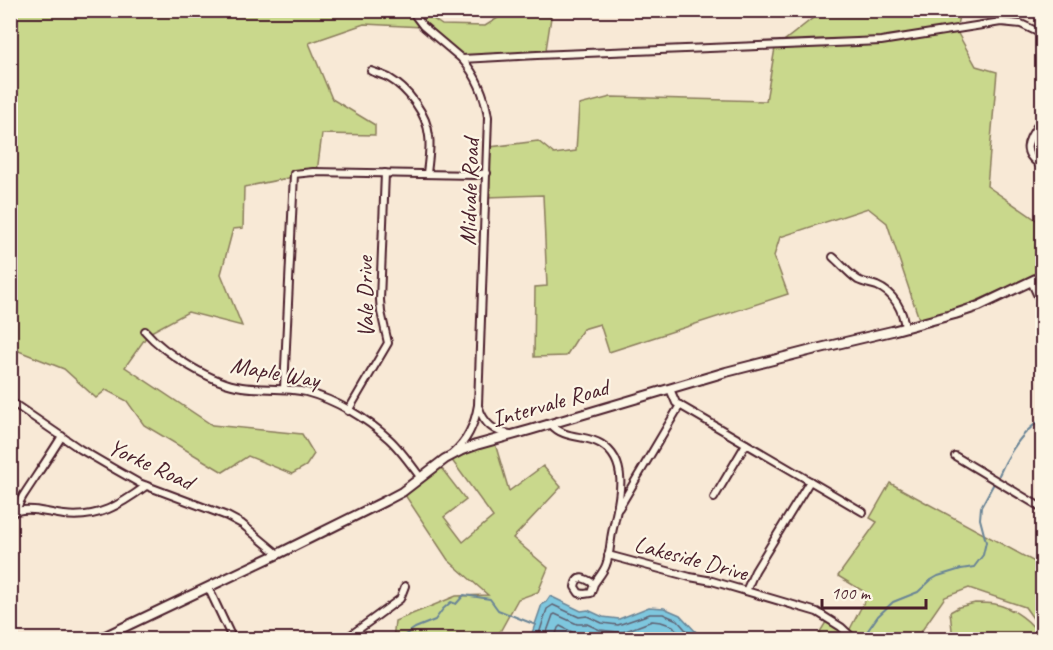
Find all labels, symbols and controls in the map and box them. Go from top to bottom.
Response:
street label: Midvale Road [452,135,486,246]
street label: Vale Drive [349,254,381,338]
street label: Maple Way [228,349,324,395]
street label: Intervale Road [488,371,615,434]
street label: Yorke Road [104,431,202,498]
street label: Lakeside Drive [631,529,753,588]
scale bar [822,572,926,610]
text: 100 m [831,582,872,604]

